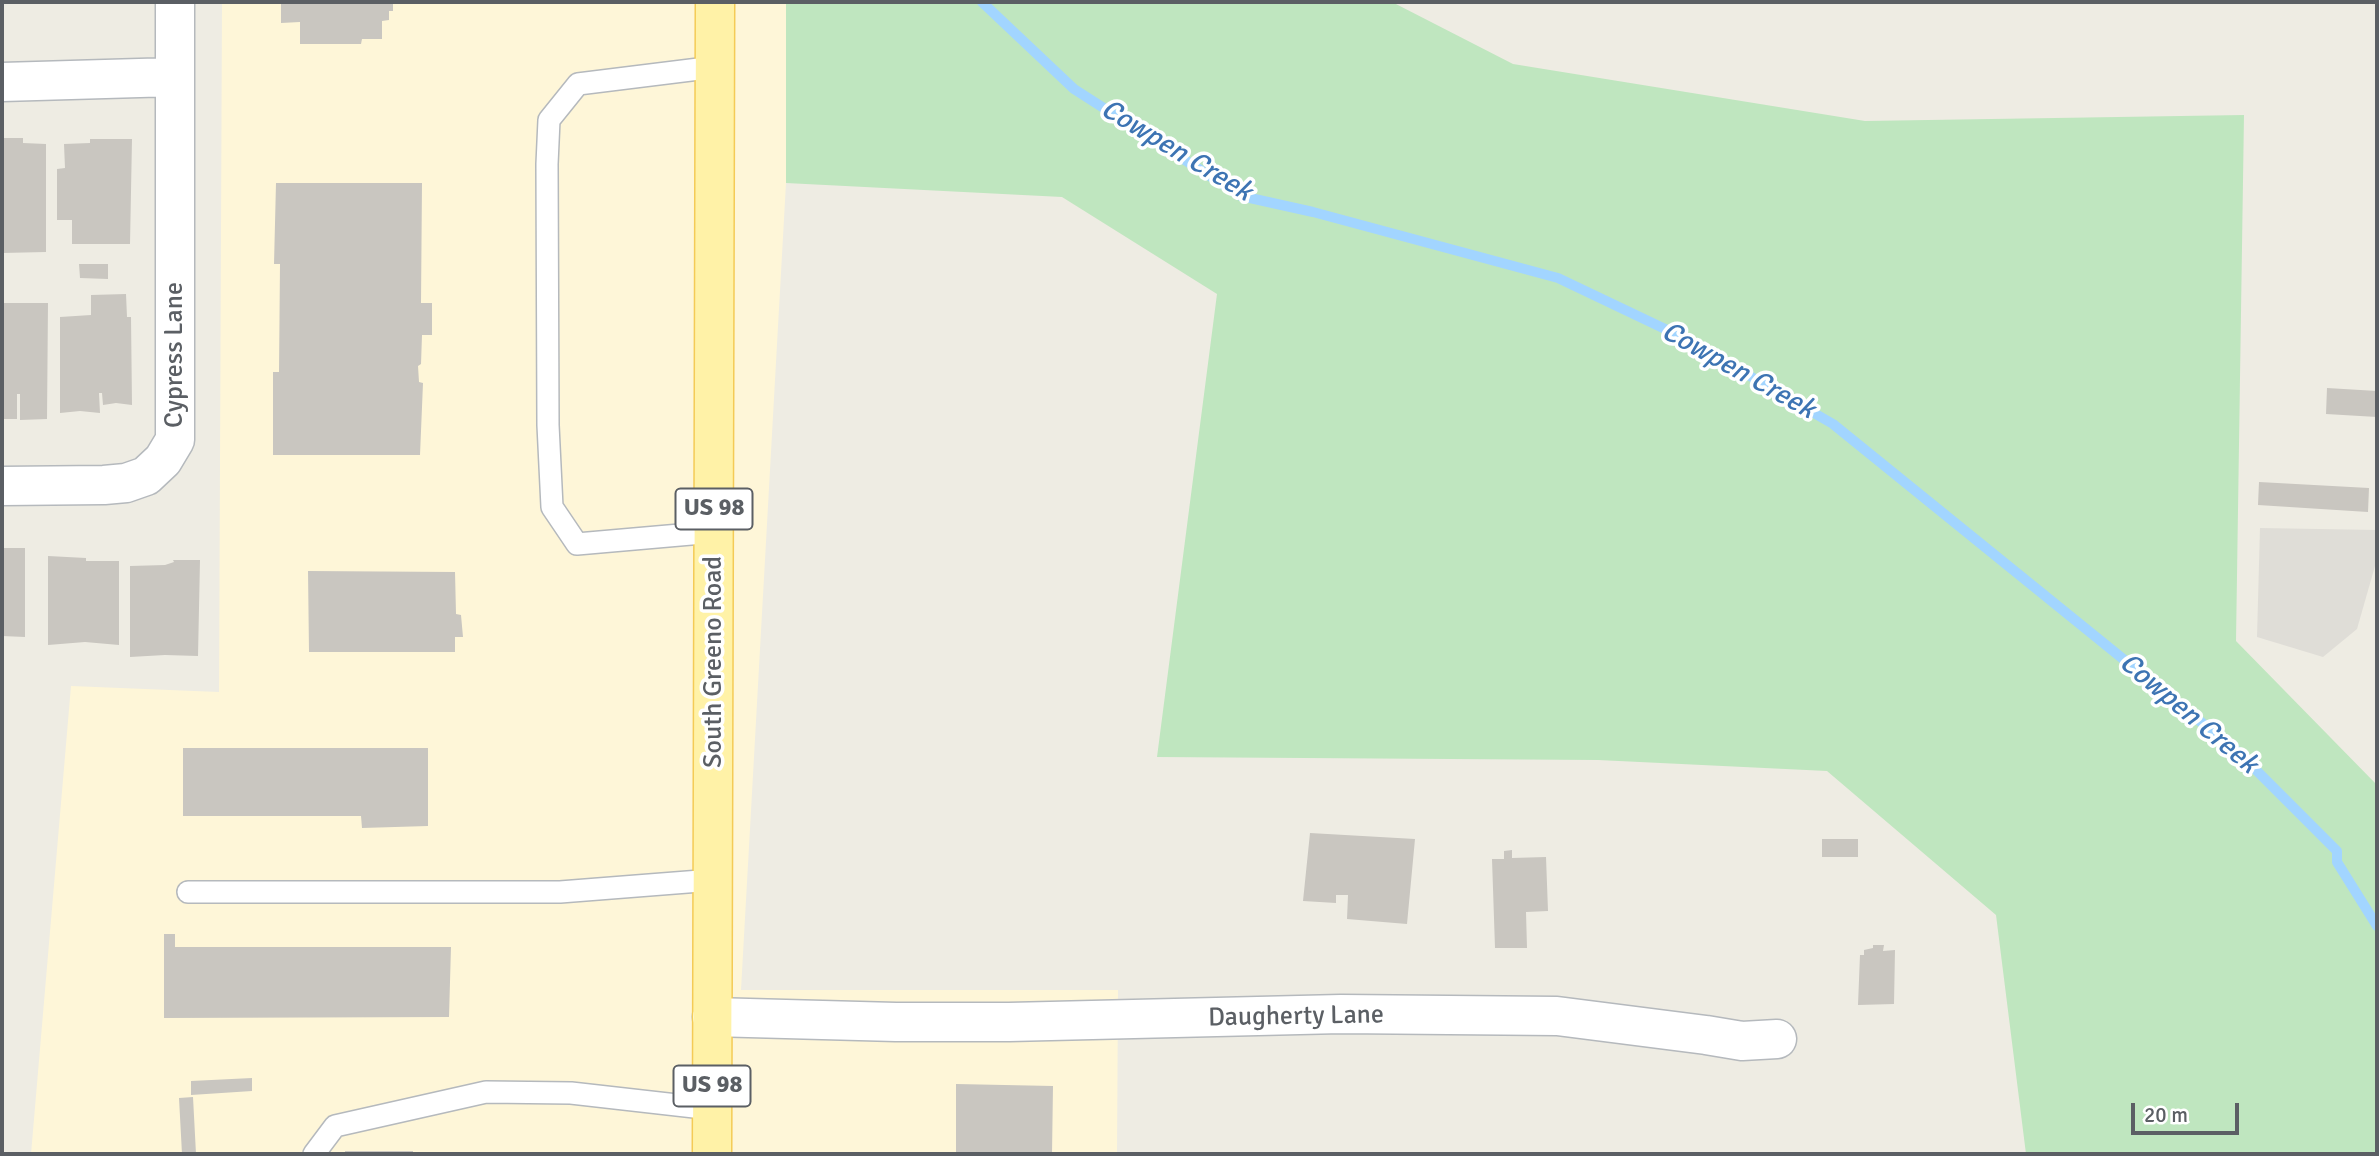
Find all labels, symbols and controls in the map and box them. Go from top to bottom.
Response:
water label: Cowpen Creek [1094,93,1258,209]
street label: Cypress Lane [159,282,191,428]
water label: Cowpen Creek [1655,315,1821,427]
road number: US 98 [676,488,752,530]
street label: South Greeno Road [698,556,730,768]
water label: Cowpen Creek [2112,646,2264,782]
street label: Daugherty Lane [1208,1000,1384,1034]
road number: US 98 [674,1066,750,1106]
scale bar [2134,1090,2242,1134]
text: 20 m [2144,1102,2188,1128]

